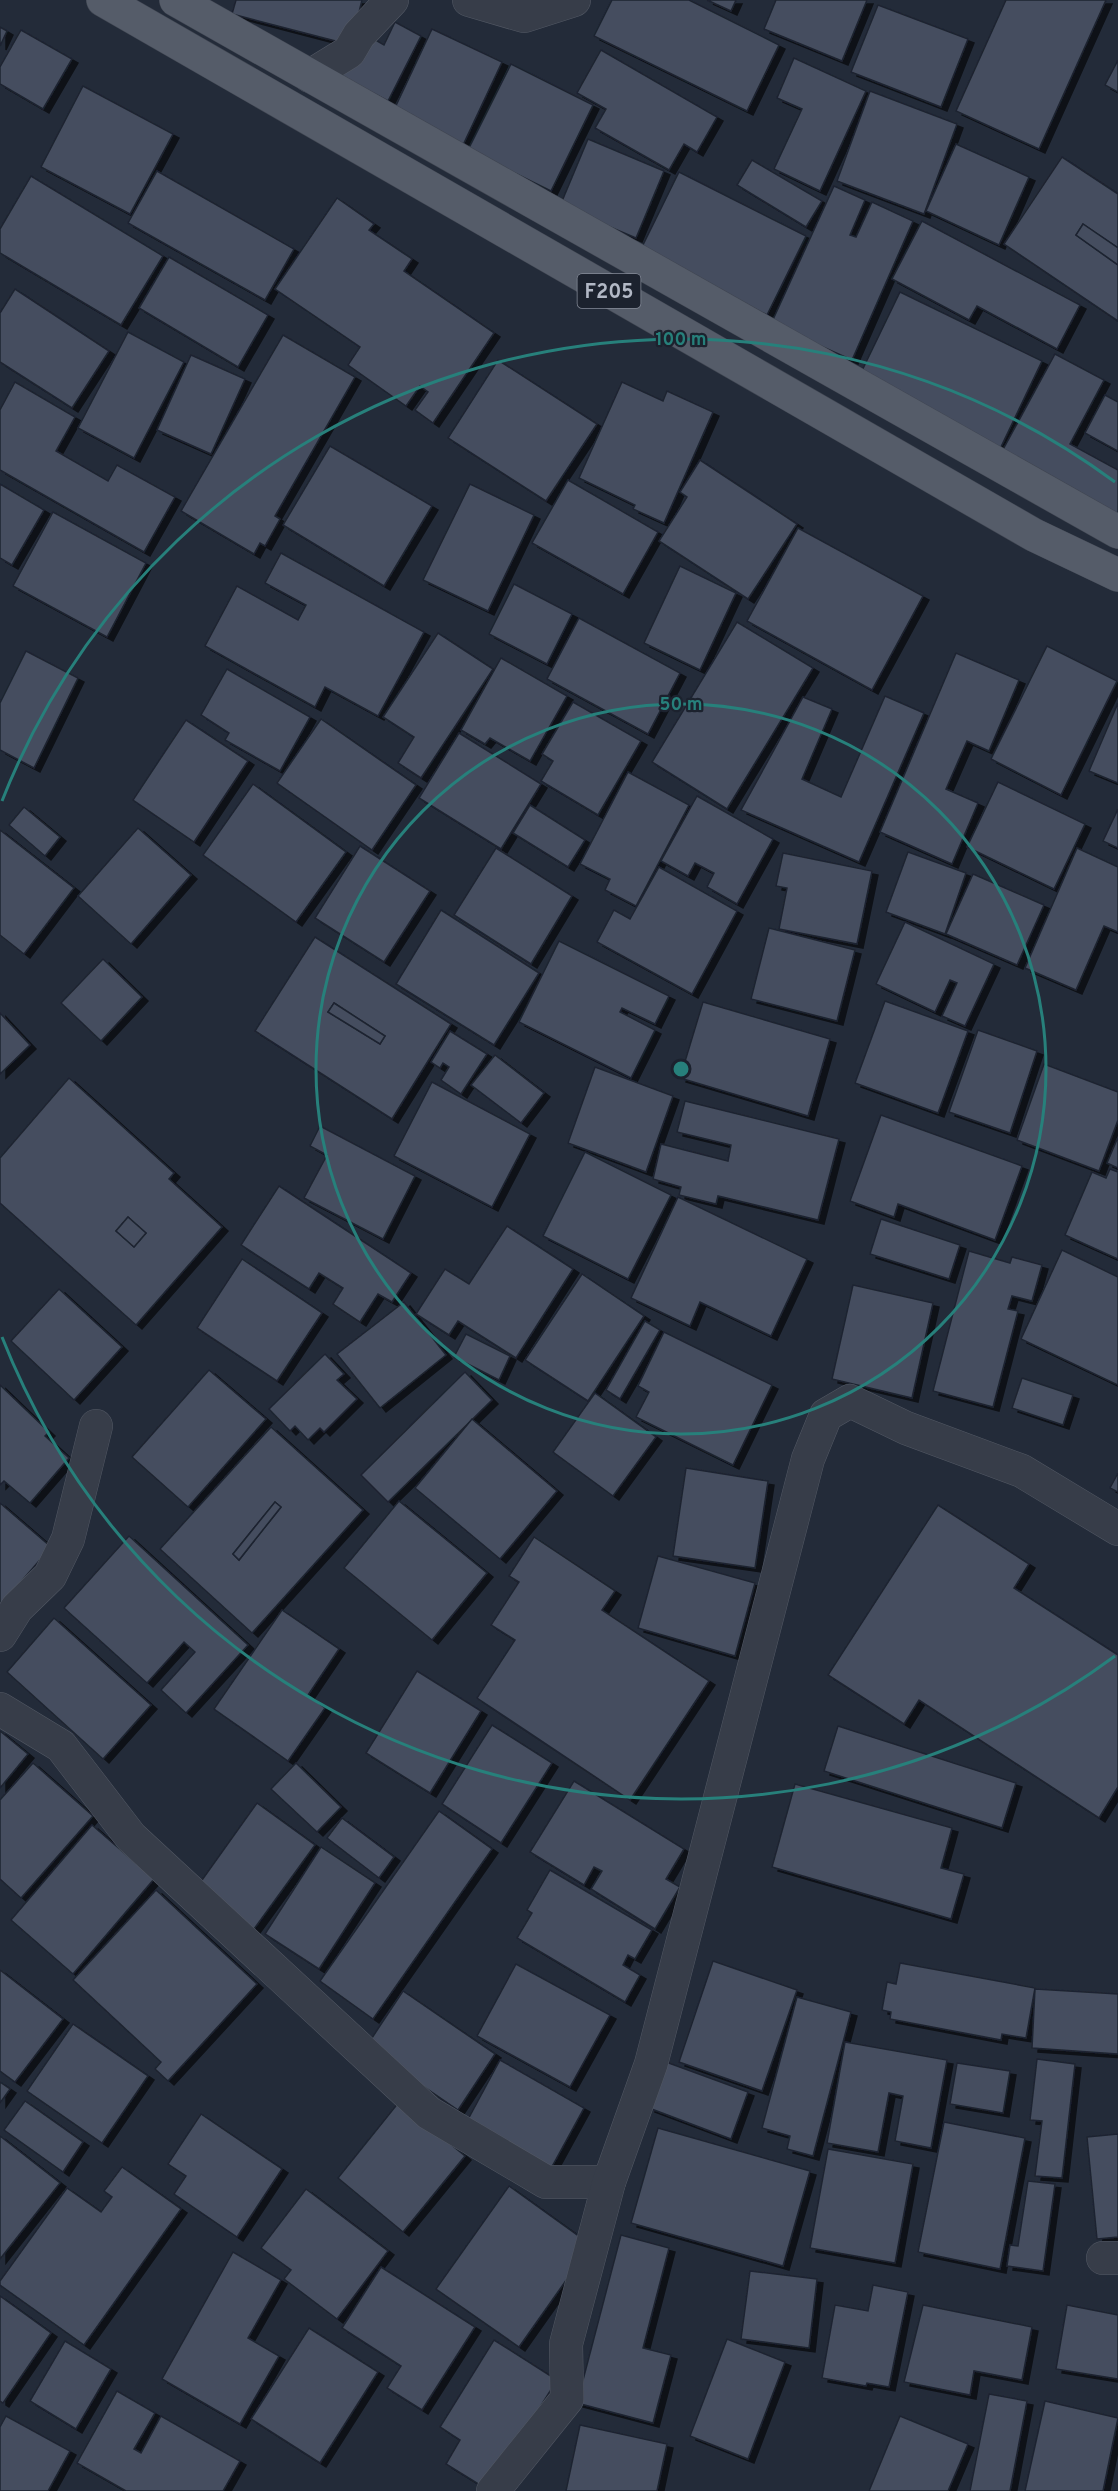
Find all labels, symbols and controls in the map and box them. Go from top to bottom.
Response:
road number: F205 [578,274,640,308]
text: 100 m [655,329,707,352]
text: 50 m [659,694,703,717]
centre of rings [671,1059,691,1079]

